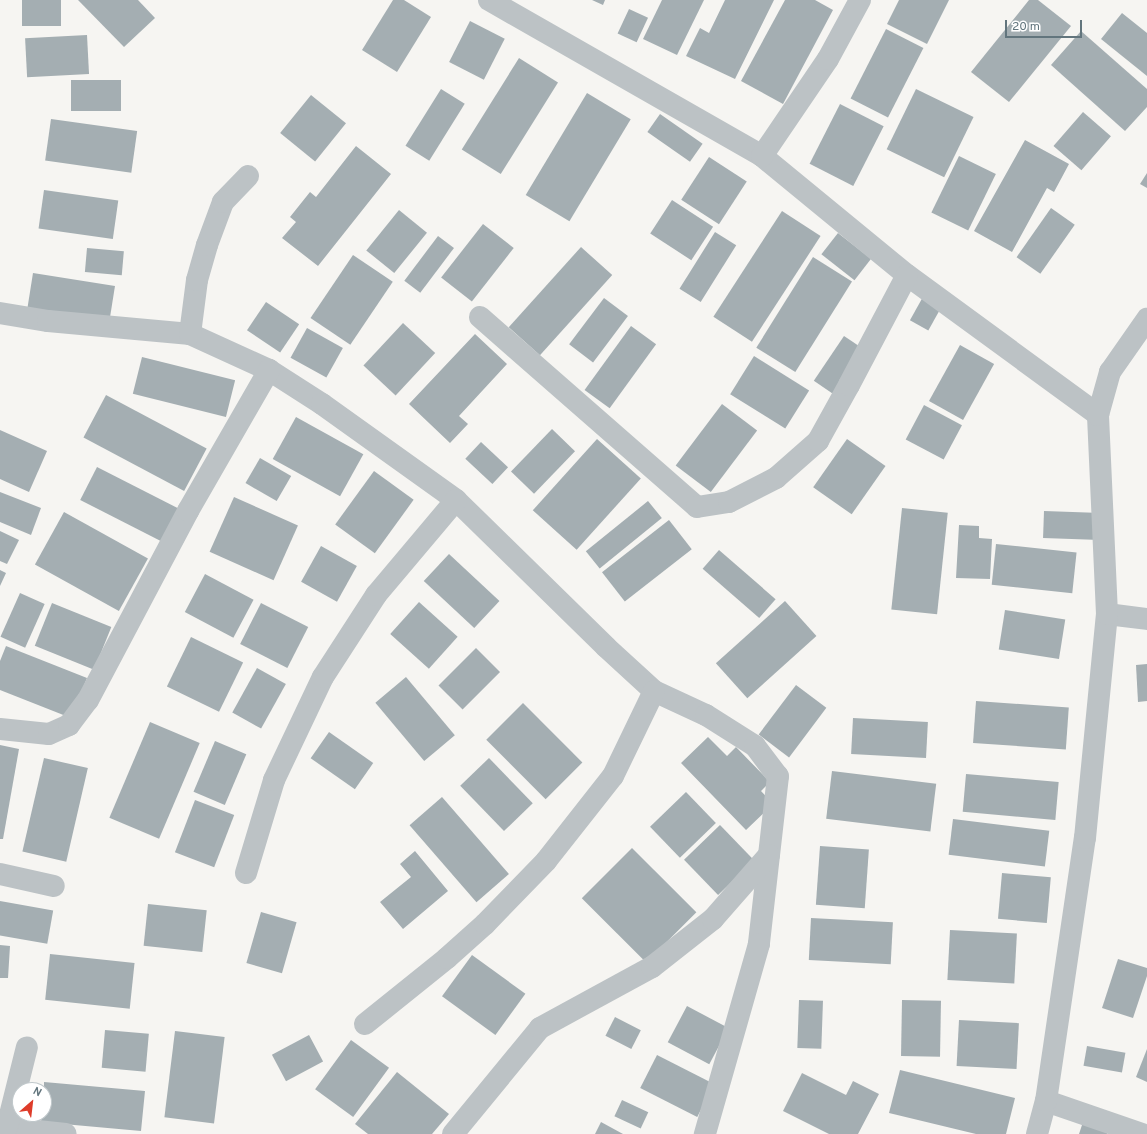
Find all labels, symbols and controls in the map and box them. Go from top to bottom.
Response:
scale bar [1007,12,1084,38]
text: 20 m [1012,19,1040,35]
north arrow [12,1082,52,1122]
text: N [30,1084,44,1100]

